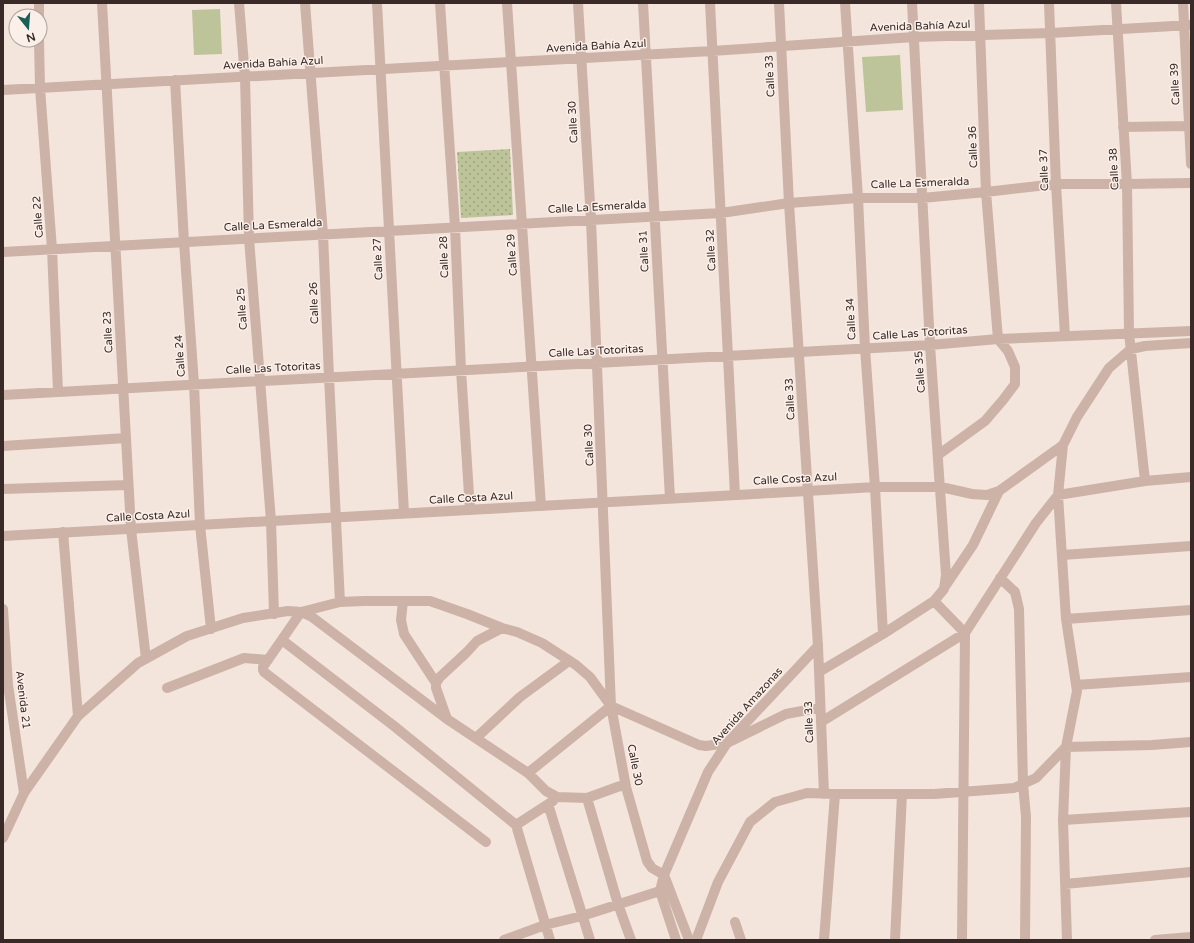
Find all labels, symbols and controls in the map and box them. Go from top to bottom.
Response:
north arrow [8,8,48,48]
street label: Avenida Bahía Azul [869,18,971,34]
text: N [25,30,37,45]
street label: Avenida Bahía Azul [545,37,647,55]
street label: Avenida Bahía Azul [222,54,324,72]
street label: Calle 33 [762,54,778,97]
street label: Calle 39 [1167,62,1183,105]
street label: Calle 30 [565,100,581,143]
street label: Calle 36 [966,126,980,168]
street label: Calle 38 [1106,147,1122,190]
street label: Calle 37 [1037,149,1051,191]
street label: Calle La Esmeralda [871,175,969,191]
street label: Calle 22 [30,195,46,239]
street label: Calle La Esmeralda [547,198,647,216]
street label: Calle La Esmeralda [223,216,323,234]
street label: Calle 32 [703,228,719,271]
street label: Calle 31 [636,230,652,272]
street label: Calle 29 [504,233,520,277]
street label: Calle 28 [437,236,451,278]
street label: Calle 27 [370,237,386,280]
street label: Calle 26 [307,282,321,324]
street label: Calle 25 [234,287,250,331]
street label: Calle 34 [843,297,859,340]
street label: Calle 23 [100,310,116,353]
street label: Calle Las Totoritas [872,323,968,343]
street label: Calle 24 [172,334,188,378]
street label: Calle Las Totoritas [548,342,644,360]
street label: Calle 35 [912,350,928,394]
street label: Calle Las Totoritas [225,359,321,377]
street label: Calle 33 [782,377,798,420]
street label: Calle 30 [581,423,597,466]
street label: Calle Costa Azul [753,470,837,488]
street label: Calle Costa Azul [429,489,513,507]
street label: Calle Costa Azul [106,507,190,525]
street label: Avenida Amazonas [709,665,785,747]
street label: Avenida 21 [13,670,33,730]
street label: Calle 33 [802,701,816,743]
street label: Calle 30 [625,743,645,787]

